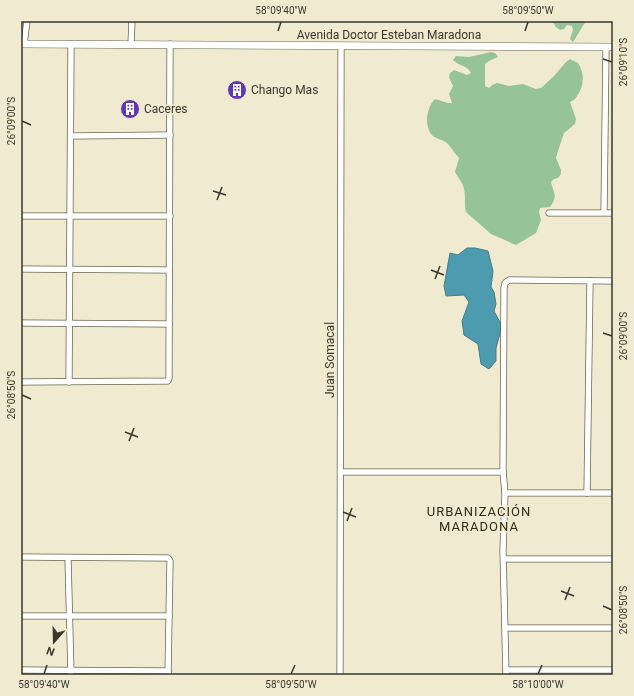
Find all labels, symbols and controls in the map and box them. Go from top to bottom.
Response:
text: 58°09'40"W [255,5,307,16]
text: 58°09'50"W [502,5,554,16]
street label: Avenida Doctor Esteban Maradona [297,28,481,42]
text: 26°09'10"S [618,38,629,86]
building icon: Chango Mas [226,79,248,101]
place label: Chango Mas [251,83,318,97]
text: 26°09'00"S [6,97,17,145]
building icon: Caceres [119,98,141,120]
place label: Caceres [144,102,188,116]
text: 26°09'00"S [618,312,629,360]
street label: Juan Somacal [323,322,337,398]
text: 26°08'50"S [6,371,17,419]
district label: URBANIZACIÓN MARADONA [427,504,531,534]
text: 26°08'50"S [618,586,629,634]
north arrow [34,622,74,662]
text: N [45,643,57,658]
text: 58°09'40"W [18,679,70,690]
text: 58°09'50"W [265,679,317,690]
text: 58°10'00"W [512,679,564,690]

